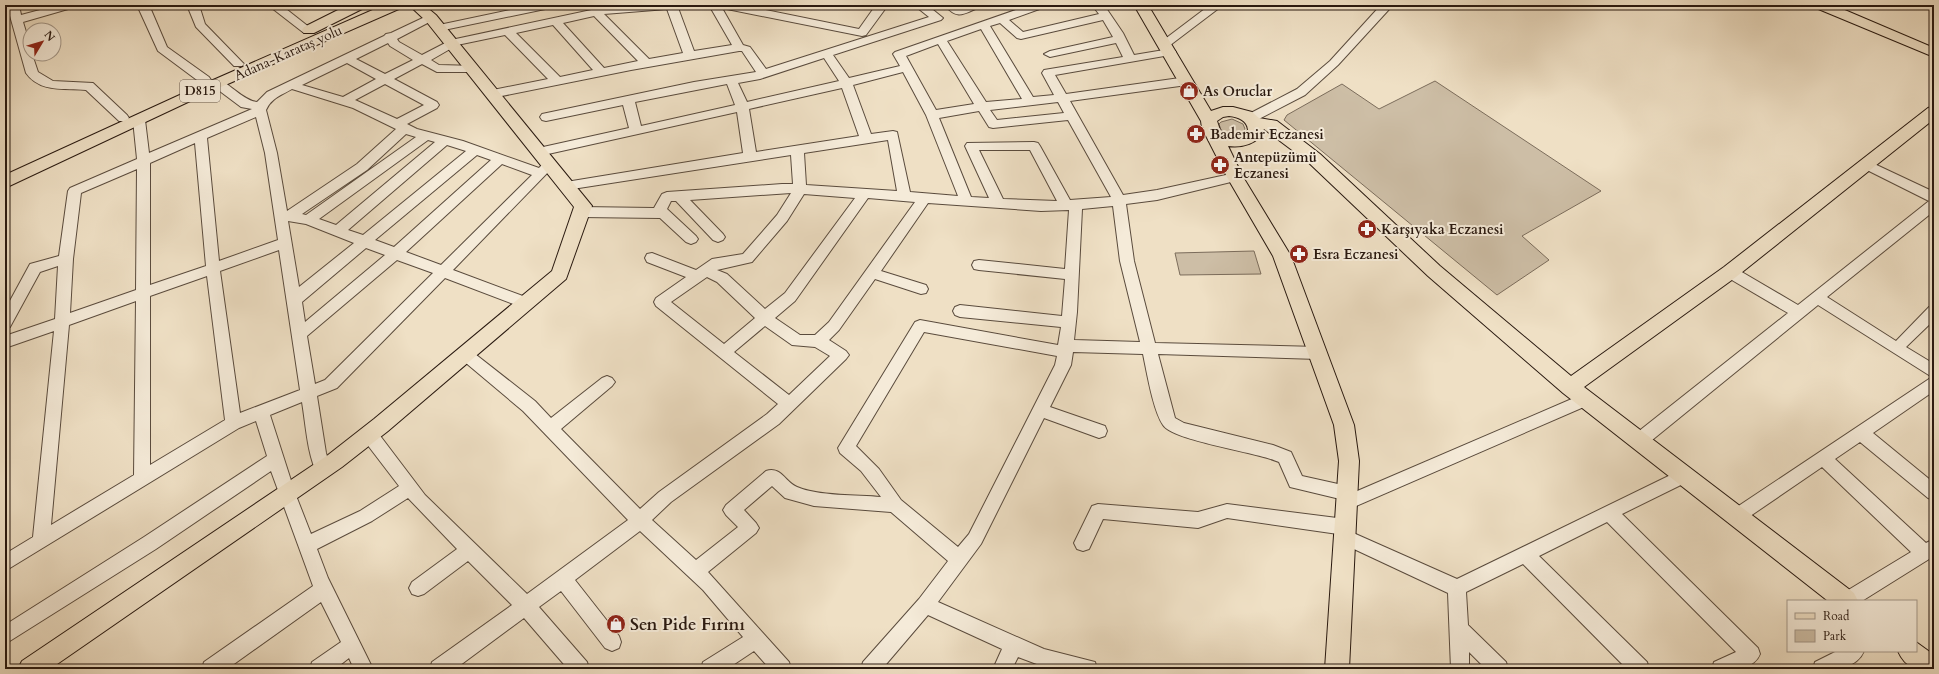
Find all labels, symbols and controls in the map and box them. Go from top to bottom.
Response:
street label: Adana-Karataş yolu [231,21,345,85]
north arrow [22,22,62,62]
text: N [41,28,59,45]
road number: D815 [180,80,220,102]
shop icon: As Oruclar [1178,80,1200,102]
place label: As Oruclar [1203,82,1273,101]
pharmacy icon: Bademir Eczanesi [1185,123,1207,145]
place label: Bademir Eczanesi [1210,125,1324,144]
place label: Antepüzümü Eczanesi [1234,148,1317,183]
pharmacy icon: Antepüzümü Eczanesi [1209,154,1231,176]
pharmacy icon: Karşıyaka Eczanesi [1356,218,1378,240]
place label: Karşıyaka Eczanesi [1381,220,1504,239]
pharmacy icon: Esra Eczanesi [1288,243,1310,265]
place label: Esra Eczanesi [1313,245,1399,264]
legend [1787,600,1917,652]
text: Road [1823,608,1850,624]
shop icon: Sen Pide Fırını [605,613,627,635]
place label: Sen Pide Fırını [630,613,745,636]
text: Park [1823,628,1847,644]

